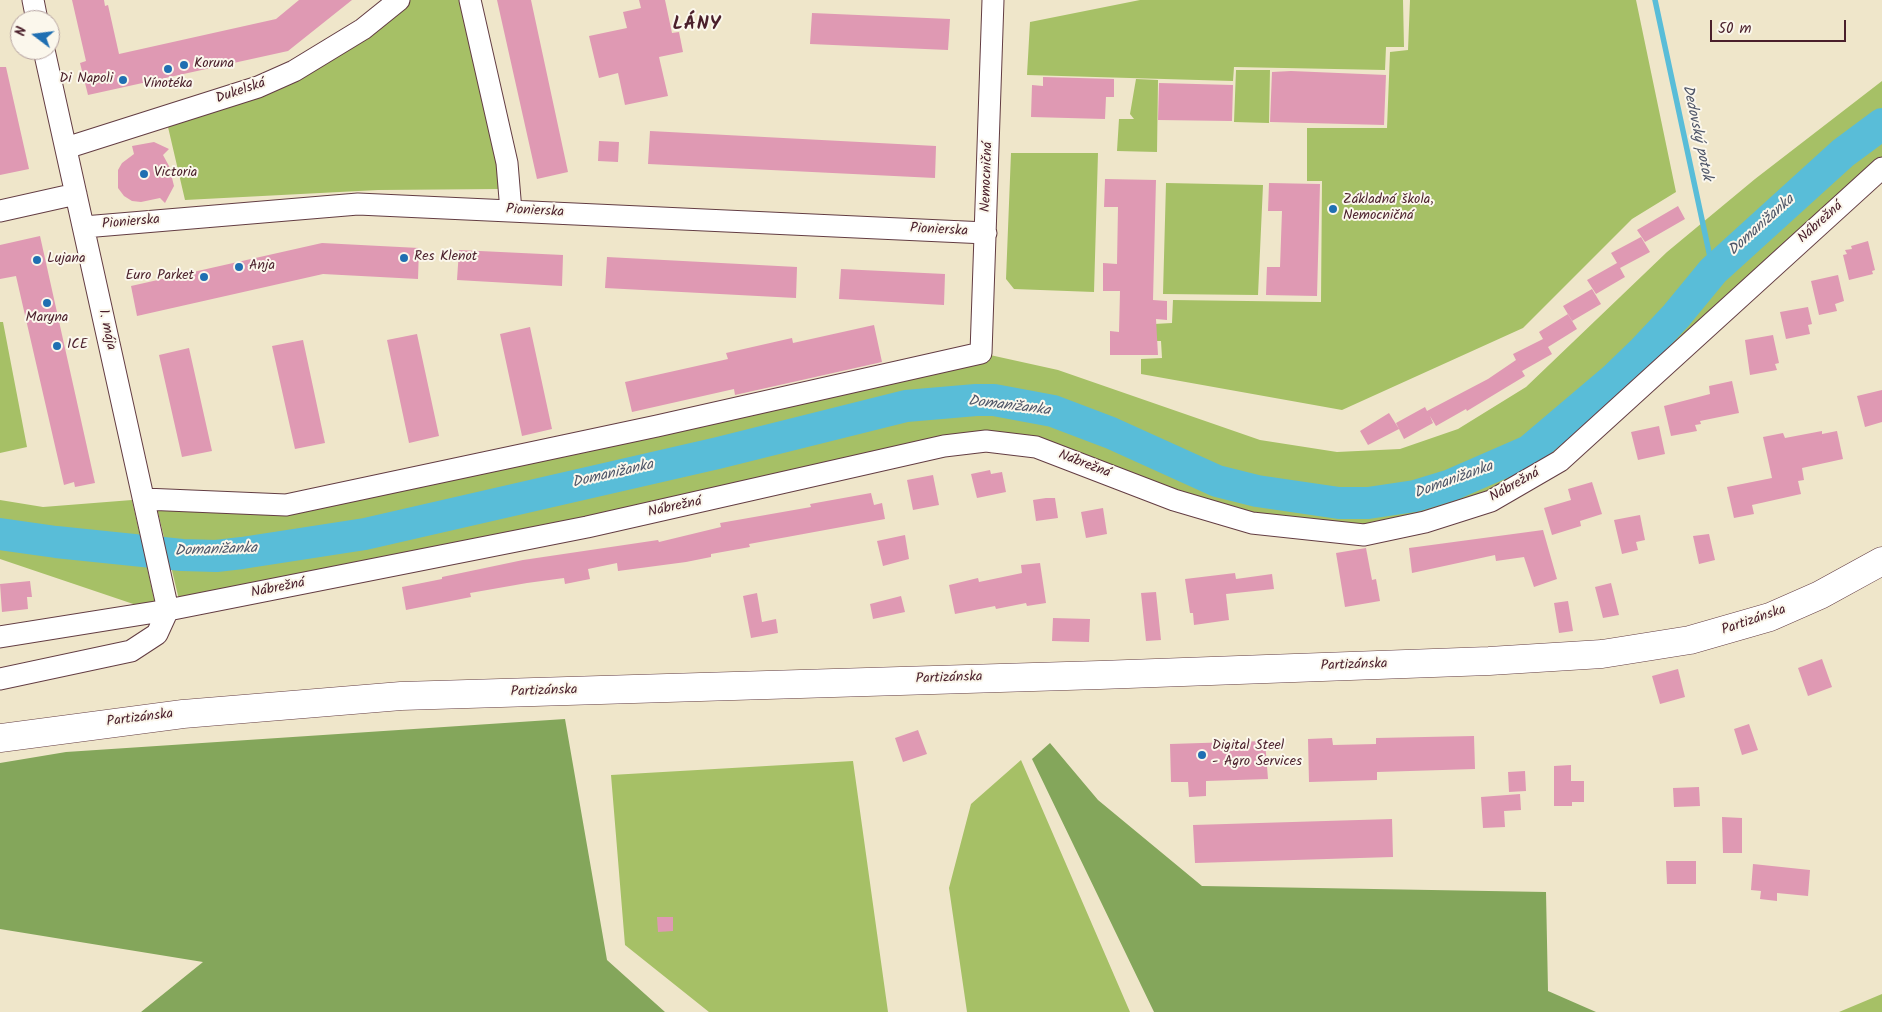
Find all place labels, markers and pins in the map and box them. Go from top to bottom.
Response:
place label: Koruna [194,57,234,73]
marker: Koruna [178,59,190,71]
marker: Vínotéka [162,63,174,75]
place label: Di Napoli [59,72,113,88]
marker: Di Napoli [117,74,129,86]
place label: Vínotéka [143,77,193,93]
place label: Victoria [154,166,197,182]
marker: Victoria [138,168,150,180]
place label: Základná škola, Nemocničná [1343,193,1434,226]
marker: Základná škola, Nemocničná [1327,203,1339,215]
place label: Res Klenot [414,250,477,266]
place label: Lujana [47,252,86,268]
marker: Res Klenot [398,252,410,264]
marker: Lujana [31,254,43,266]
place label: Anja [249,259,275,275]
marker: Anja [233,261,245,273]
place label: Euro Parket [125,269,194,285]
marker: Euro Parket [198,271,210,283]
marker: Maryna [41,297,53,309]
place label: Maryna [26,311,68,327]
place label: ICE [67,338,88,354]
marker: ICE [51,340,63,352]
place label: Digital Steel - Agro Services [1212,739,1302,772]
marker: Digital Steel - Agro Services [1196,749,1208,761]

